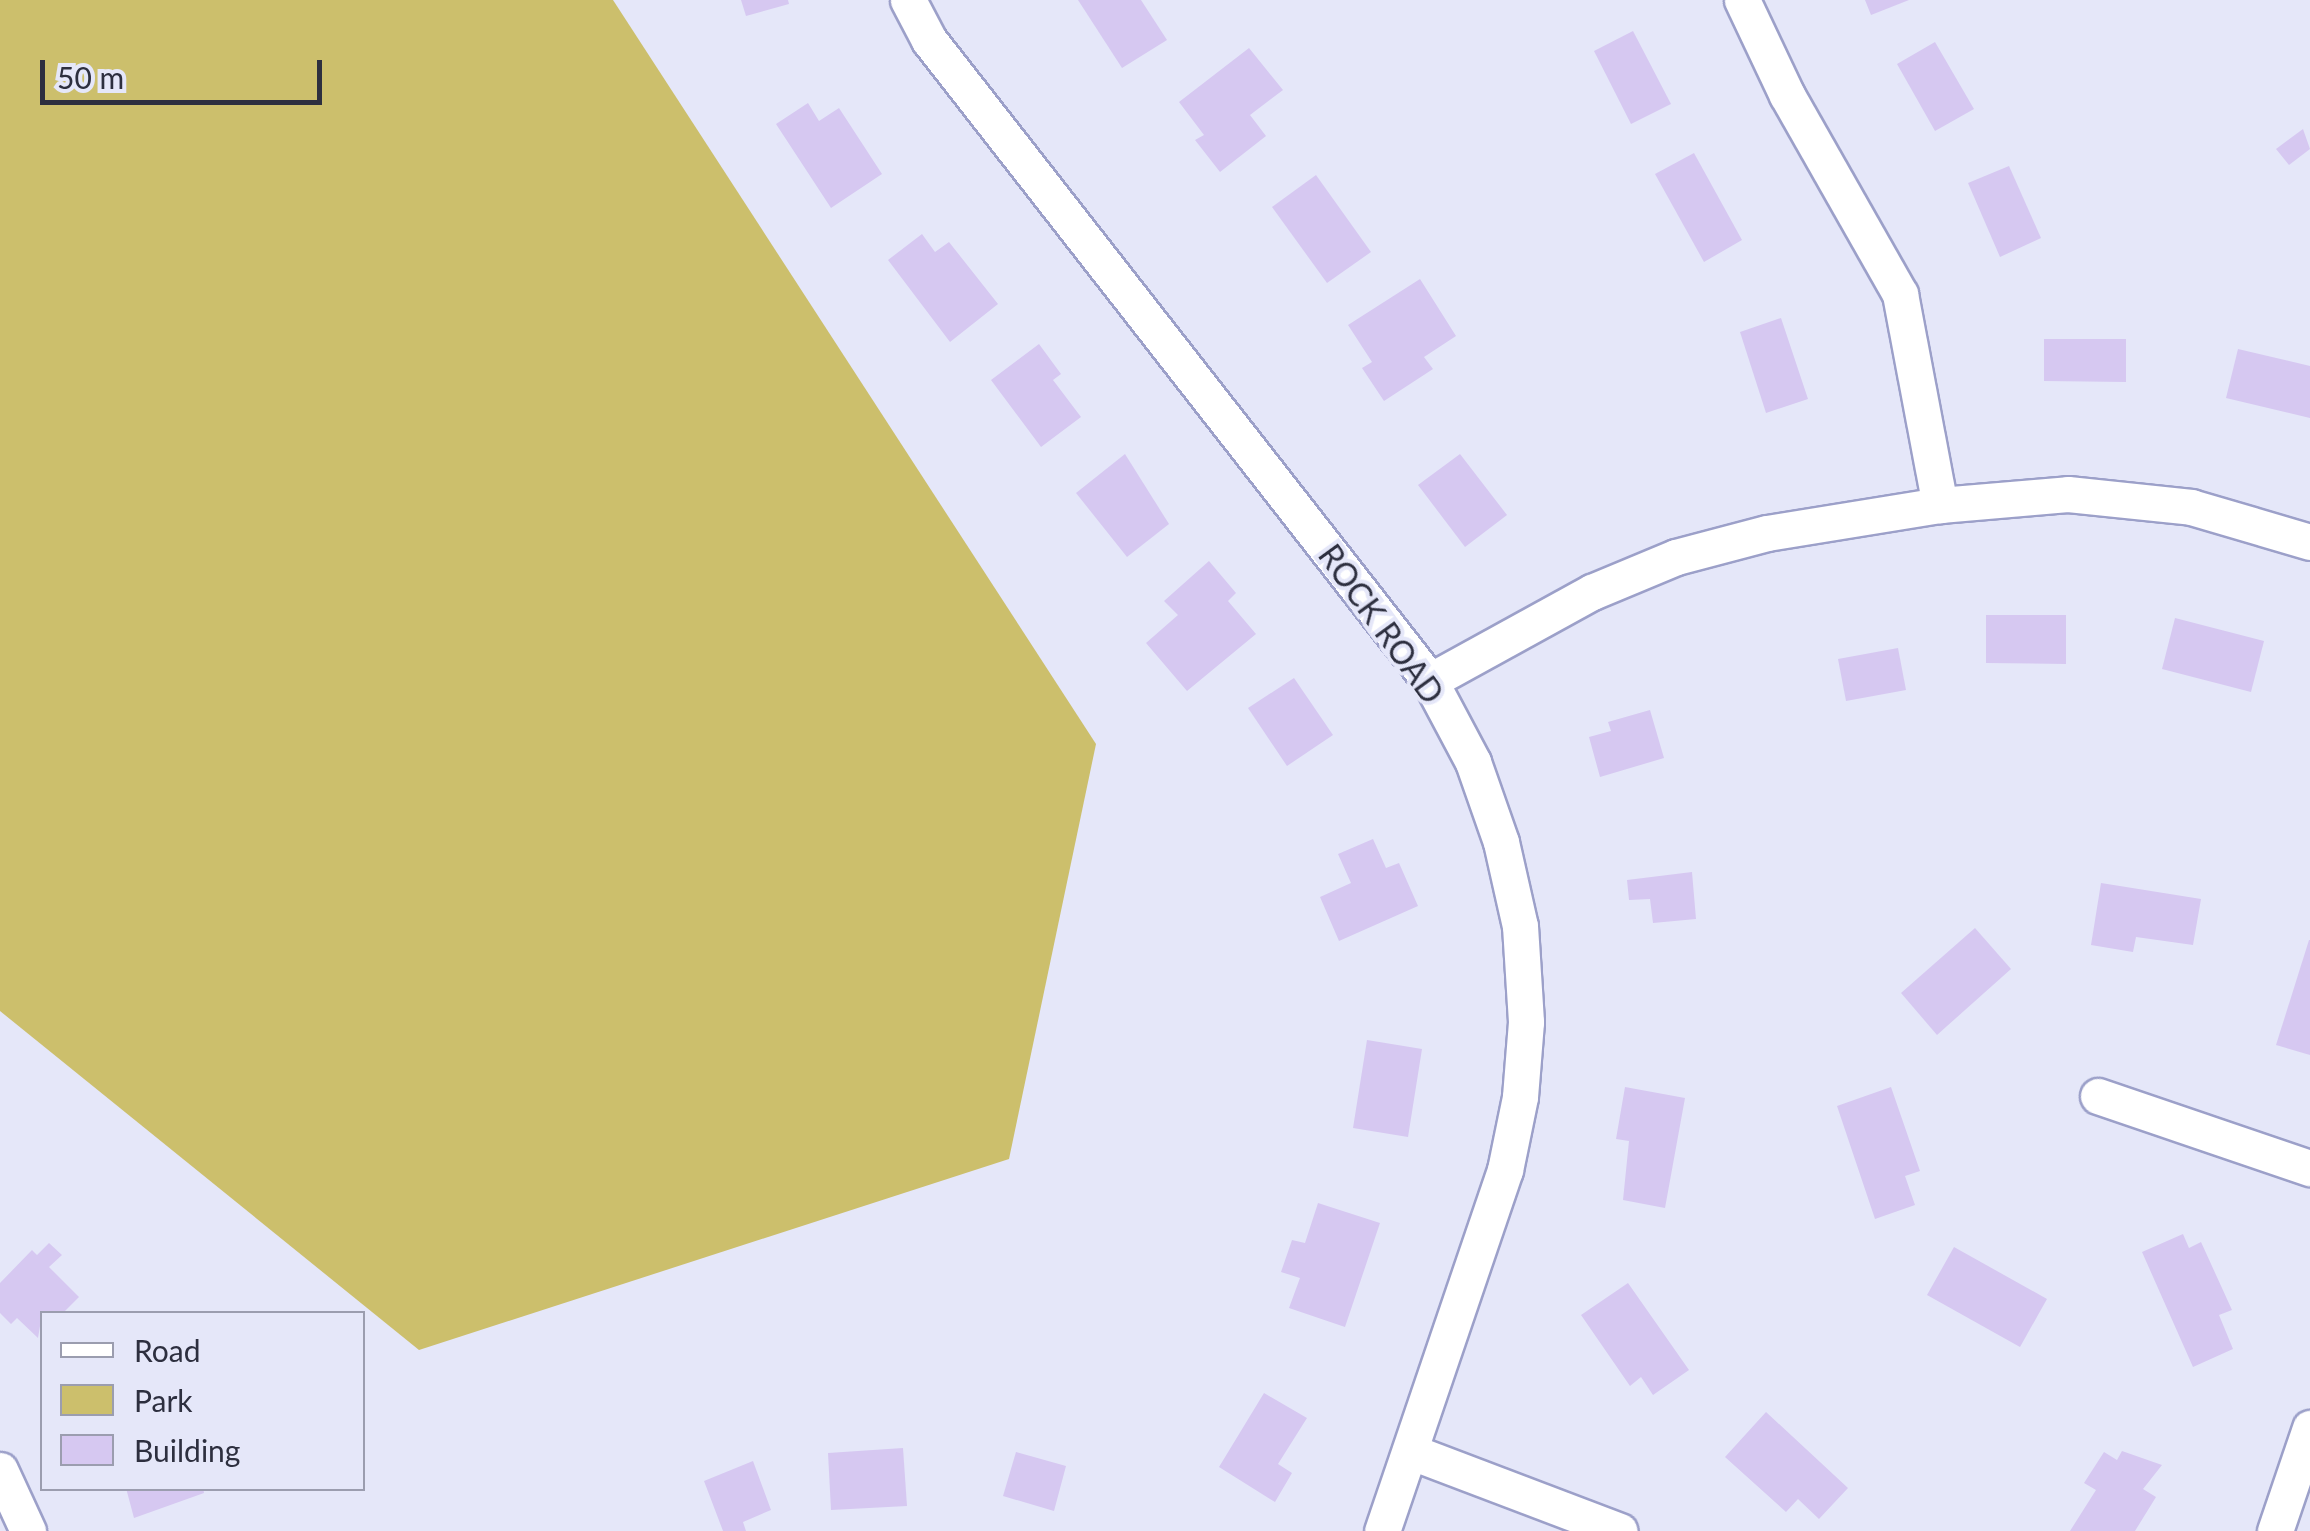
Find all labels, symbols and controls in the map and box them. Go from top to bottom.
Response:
scale bar [45,40,328,102]
text: 50 m [57,59,124,95]
street label: ROCK ROAD [1310,537,1452,711]
legend [40,1311,365,1491]
text: Road [134,1332,201,1368]
text: Park [134,1382,193,1418]
text: Building [134,1432,240,1468]

